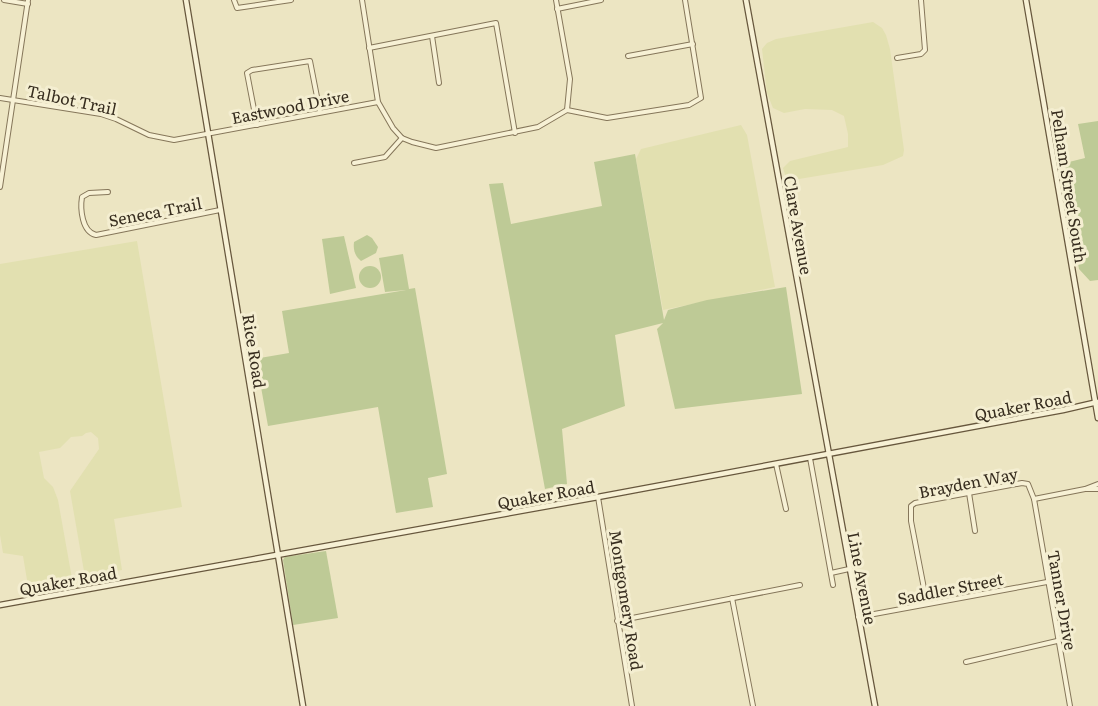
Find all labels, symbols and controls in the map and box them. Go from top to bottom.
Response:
street label: Talbot Trail [25,78,119,120]
street label: Eastwood Drive [229,83,351,129]
street label: Pelham Street South [1046,107,1094,265]
street label: Clare Avenue [779,174,819,276]
street label: Seneca Trail [106,190,204,232]
street label: Rice Road [237,312,273,390]
street label: Quaker Road [972,384,1074,426]
street label: Brayden Way [916,460,1020,503]
street label: Quaker Road [496,474,597,514]
street label: Montgomery Road [604,528,650,672]
street label: Line Avenue [842,530,884,626]
street label: Tanner Drive [1042,548,1084,652]
street label: Quaker Road [18,560,119,600]
street label: Saddler Street [895,566,1005,610]

